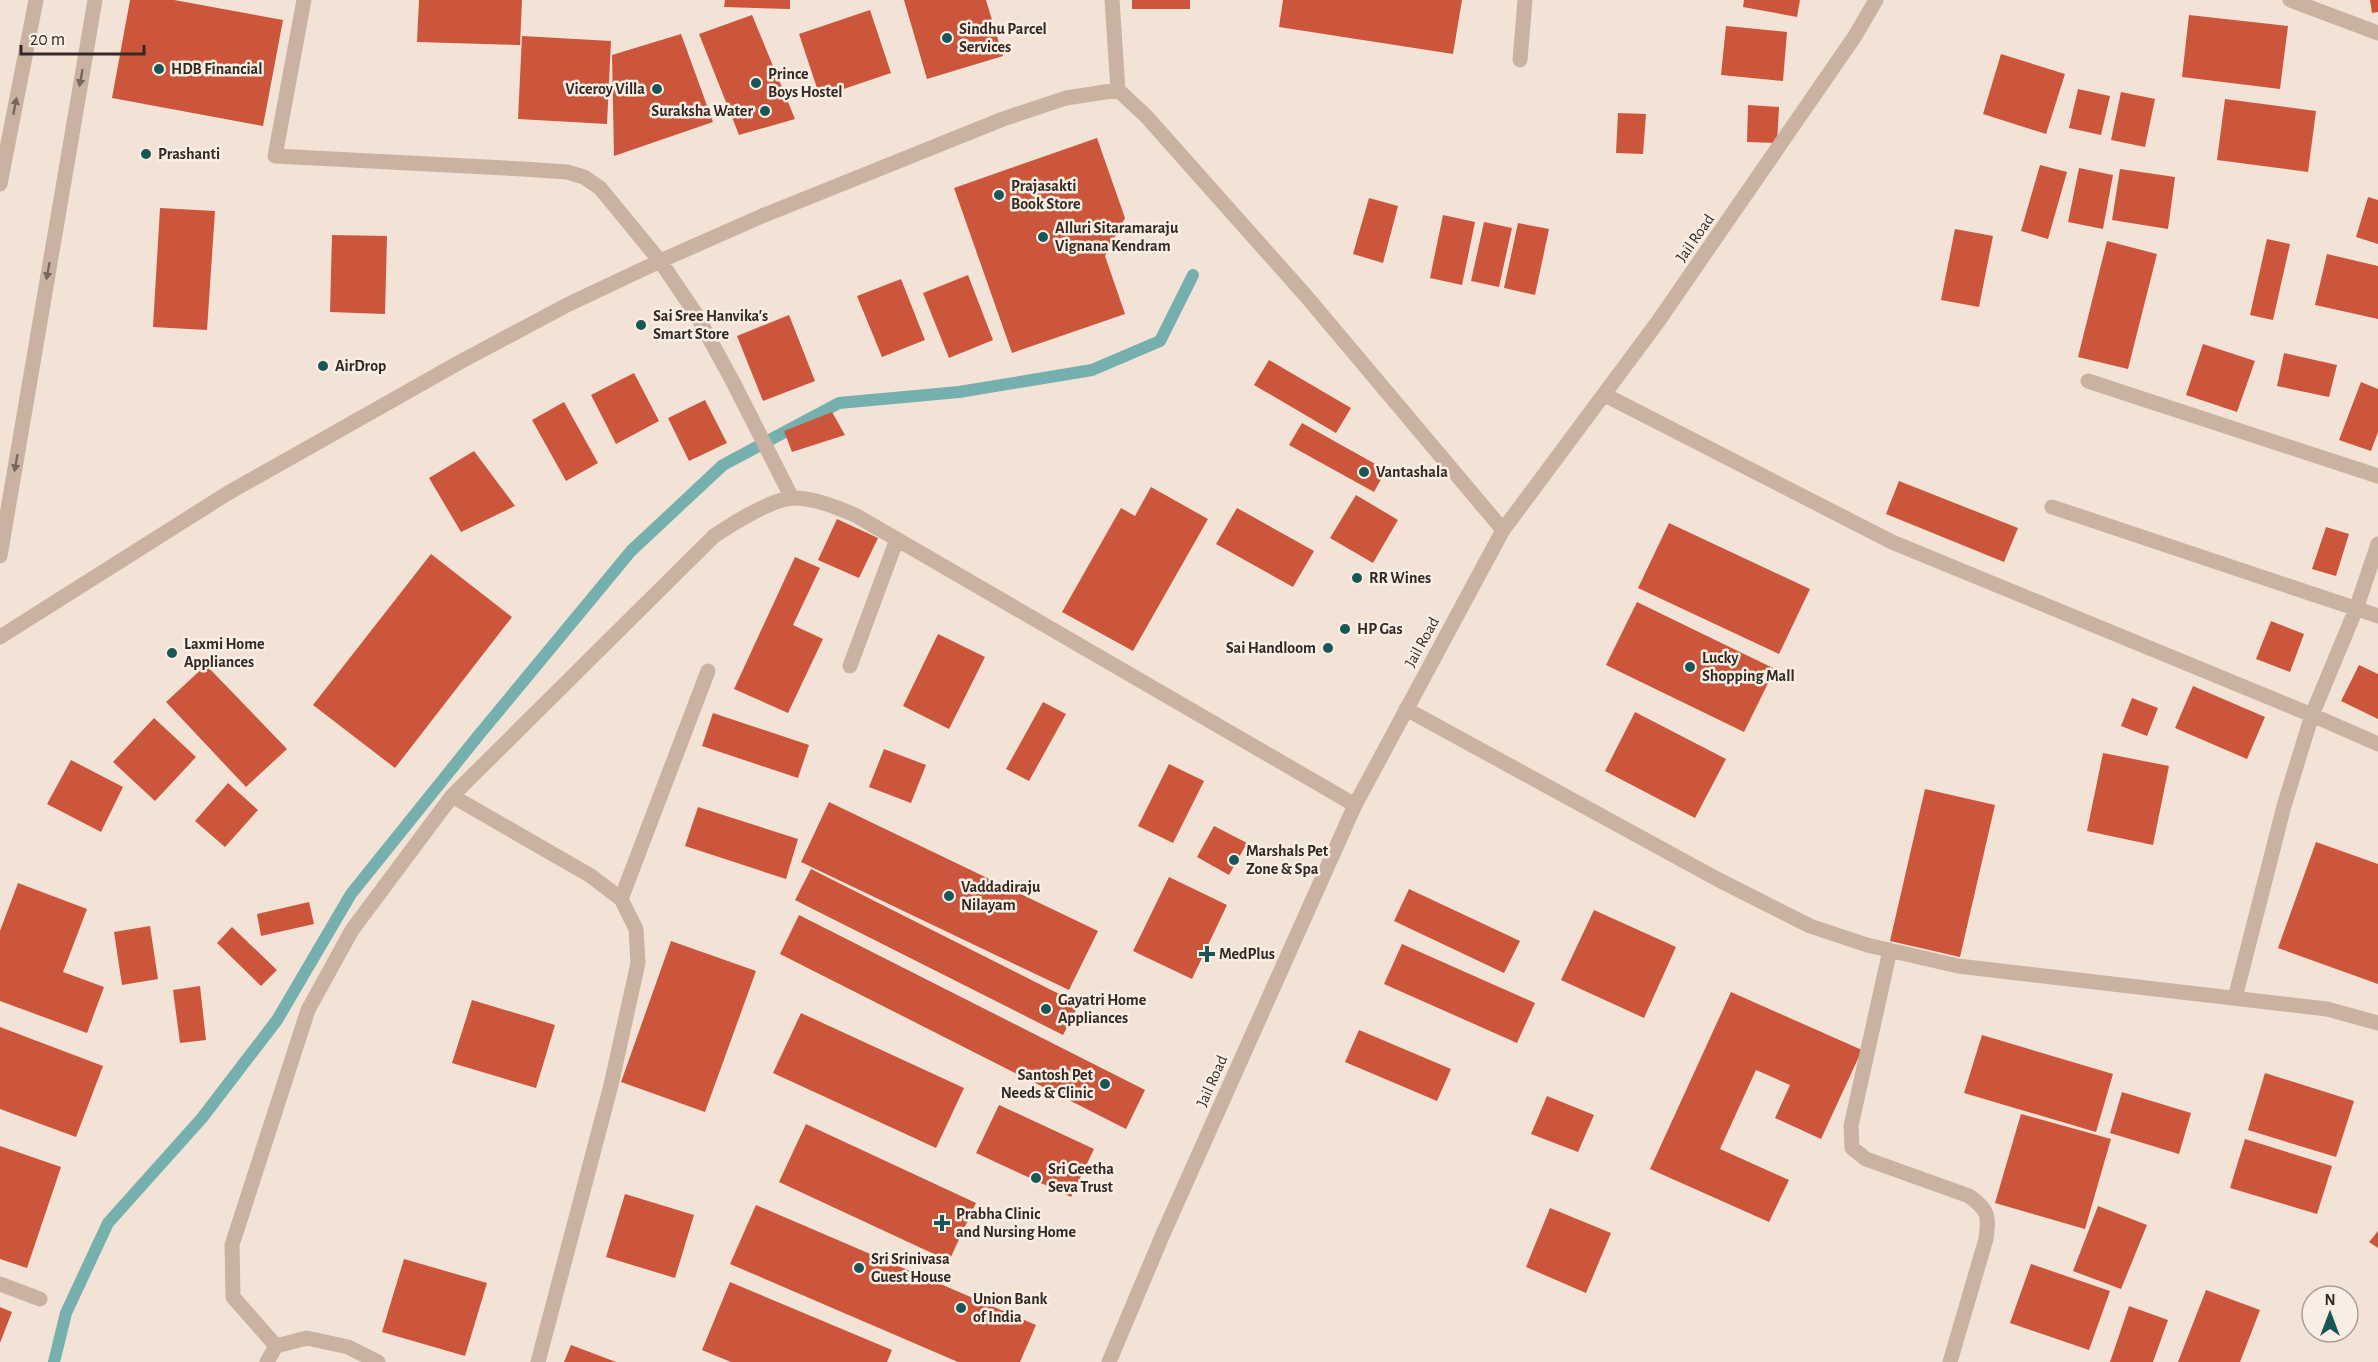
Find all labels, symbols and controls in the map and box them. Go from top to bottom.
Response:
scale bar [21,18,144,56]
place label: Sindhu Parcel Services [959,21,1047,55]
text: 20 m [30,31,65,49]
marker: Sindhu Parcel Services [940,31,954,45]
place label: HDB Financial [171,61,262,77]
marker: HDB Financial [152,62,166,76]
place label: Prince Boys Hostel [768,66,842,101]
one-way arrow [76,69,85,88]
marker: Prince Boys Hostel [749,76,763,90]
place label: Viceroy Villa [565,81,645,98]
marker: Viceroy Villa [650,82,664,96]
one-way arrow [11,96,20,115]
place label: Suraksha Water [651,103,753,119]
marker: Suraksha Water [758,104,772,118]
place label: Prashanti [158,146,220,162]
marker: Prashanti [139,147,153,161]
place label: Prajasakti Book Store [1011,178,1081,212]
marker: Prajasakti Book Store [992,188,1006,202]
street label: Jail Road [1673,211,1717,265]
place label: Alluri Sitaramaraju Vignana Kendram [1055,220,1179,254]
marker: Alluri Sitaramaraju Vignana Kendram [1036,230,1050,244]
one-way arrow [43,261,52,280]
place label: Sai Sree Hanvika's Smart Store [653,308,768,342]
marker: Sai Sree Hanvika's Smart Store [634,318,648,332]
place label: AirDrop [335,358,386,374]
marker: AirDrop [316,359,330,373]
one-way arrow [11,453,20,472]
place label: Vantashala [1376,464,1448,480]
marker: Vantashala [1357,465,1371,479]
place label: RR Wines [1369,570,1431,586]
marker: RR Wines [1350,571,1364,585]
street label: Jail Road [1402,614,1442,670]
place label: HP Gas [1357,621,1403,637]
marker: HP Gas [1338,622,1352,636]
place label: Laxmi Home Appliances [184,636,265,670]
place label: Sai Handloom [1226,640,1316,656]
marker: Sai Handloom [1321,641,1335,655]
marker: Laxmi Home Appliances [165,646,179,660]
place label: Lucky Shopping Mall [1702,650,1795,684]
marker: Lucky Shopping Mall [1683,660,1697,674]
place label: Marshals Pet Zone & Spa [1246,843,1329,877]
marker: Marshals Pet Zone & Spa [1227,853,1241,867]
place label: Vaddadiraju Nilayam [961,879,1041,914]
marker: Vaddadiraju Nilayam [942,889,956,903]
place label: MedPlus [1219,946,1275,962]
marker: MedPlus [1200,947,1214,961]
place label: Gayatri Home Appliances [1058,992,1147,1026]
marker: Gayatri Home Appliances [1039,1002,1053,1016]
street label: Jail Road [1194,1053,1230,1109]
place label: Santosh Pet Needs & Clinic [1001,1067,1094,1101]
marker: Santosh Pet Needs & Clinic [1098,1077,1112,1091]
place label: Sri Geetha Seva Trust [1048,1161,1114,1195]
marker: Sri Geetha Seva Trust [1029,1171,1043,1185]
place label: Prabha Clinic and Nursing Home [956,1206,1076,1240]
marker: Prabha Clinic and Nursing Home [933,1214,951,1232]
place label: Sri Srinivasa Guest House [871,1251,951,1285]
marker: Sri Srinivasa Guest House [852,1261,866,1275]
north arrow [2300,1284,2360,1344]
place label: Union Bank of India [973,1291,1048,1325]
text: N [2324,1292,2336,1308]
marker: Union Bank of India [954,1301,968,1315]

